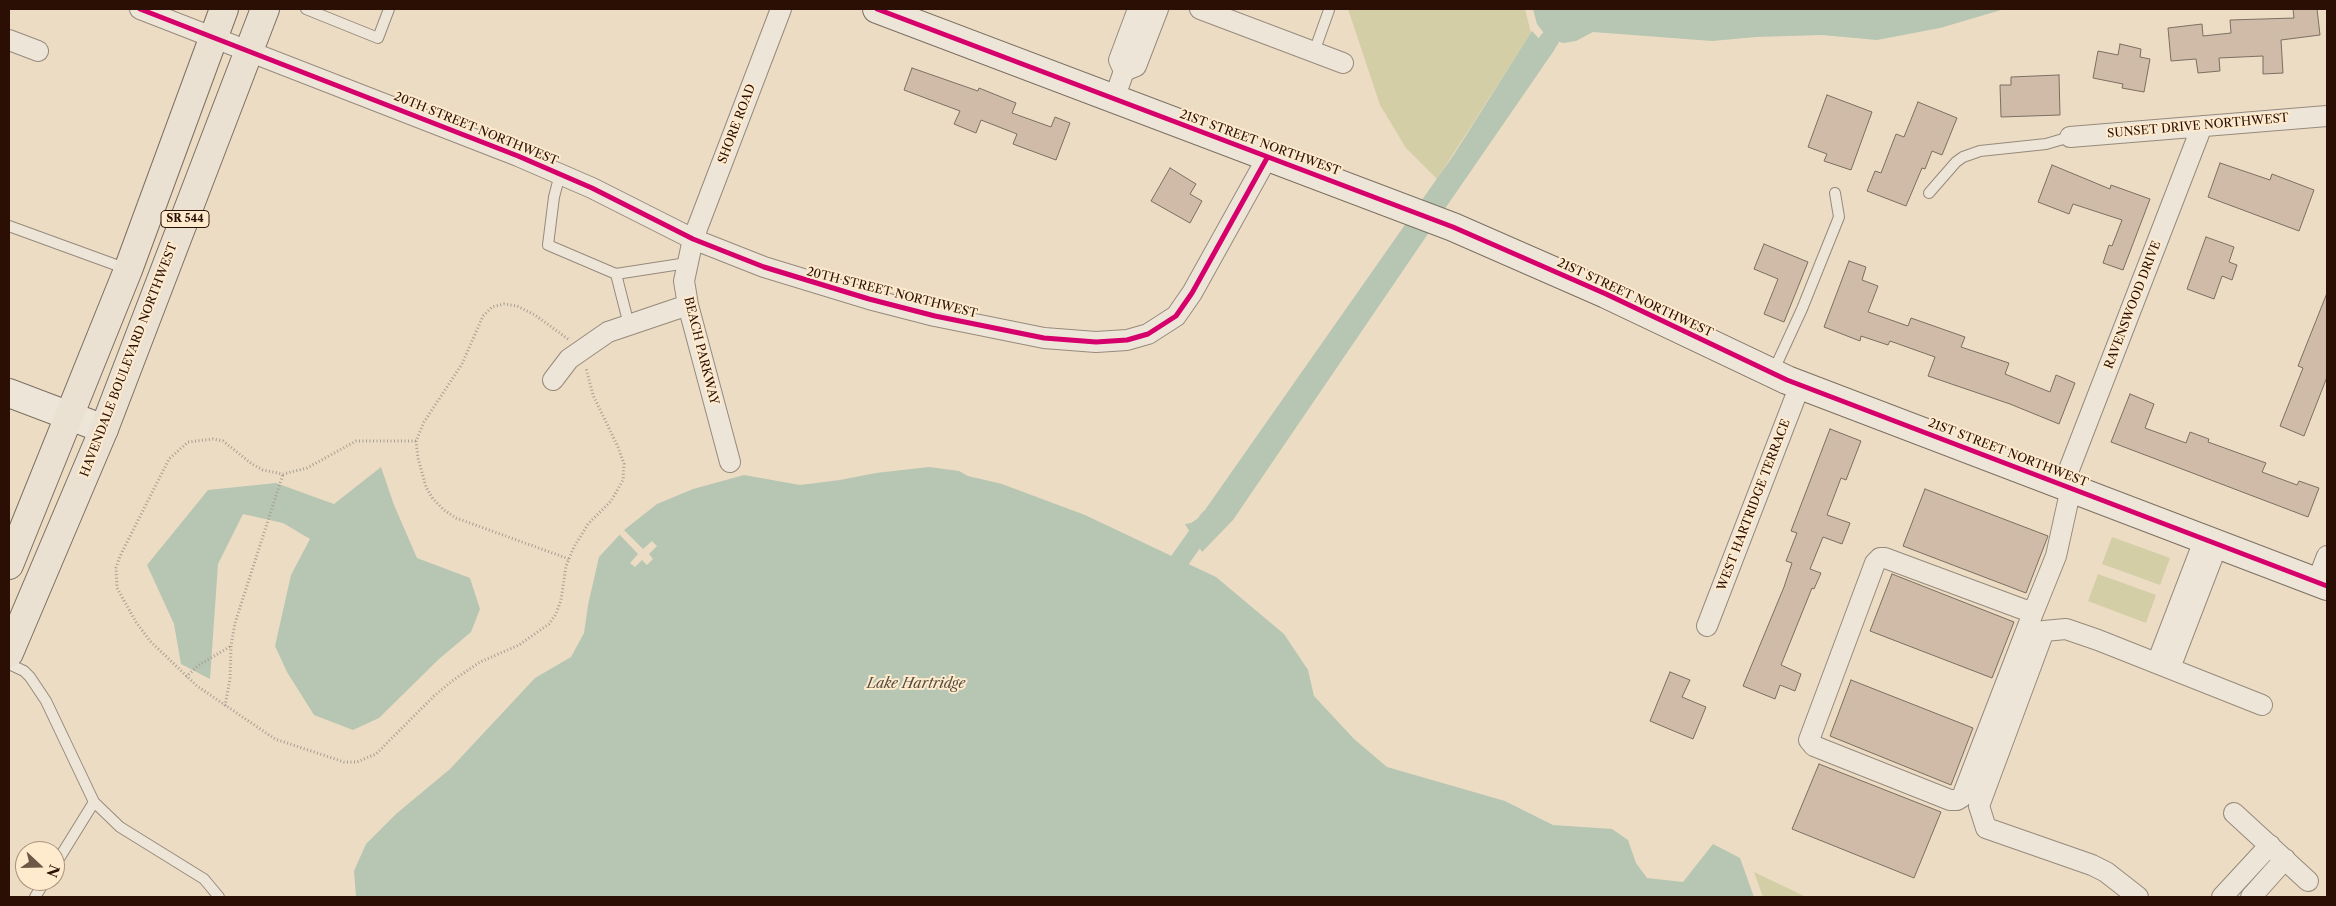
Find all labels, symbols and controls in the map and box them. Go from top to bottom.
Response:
street label: SHORE ROAD [715,82,759,166]
street label: 20TH STREET NORTHWEST [392,89,560,169]
street label: 21ST STREET NORTHWEST [1178,107,1342,179]
street label: SUNSET DRIVE NORTHWEST [2107,111,2289,141]
road number: SR 544 [161,210,209,228]
street label: RAVENSWOOD DRIVE [2102,239,2164,371]
street label: HAVENDALE BOULEVARD NORTHWEST [78,241,180,479]
street label: 21ST STREET NORTHWEST [1555,256,1715,340]
street label: 20TH STREET NORTHWEST [805,265,979,321]
street label: BEACH PARKWAY [681,295,721,407]
street label: 21ST STREET NORTHWEST [1926,416,2090,490]
street label: WEST HARTRIDGE TERRACE [1715,417,1793,593]
water label: Lake Hartridge [867,676,965,692]
north arrow [15,841,65,891]
text: N [42,862,64,880]

